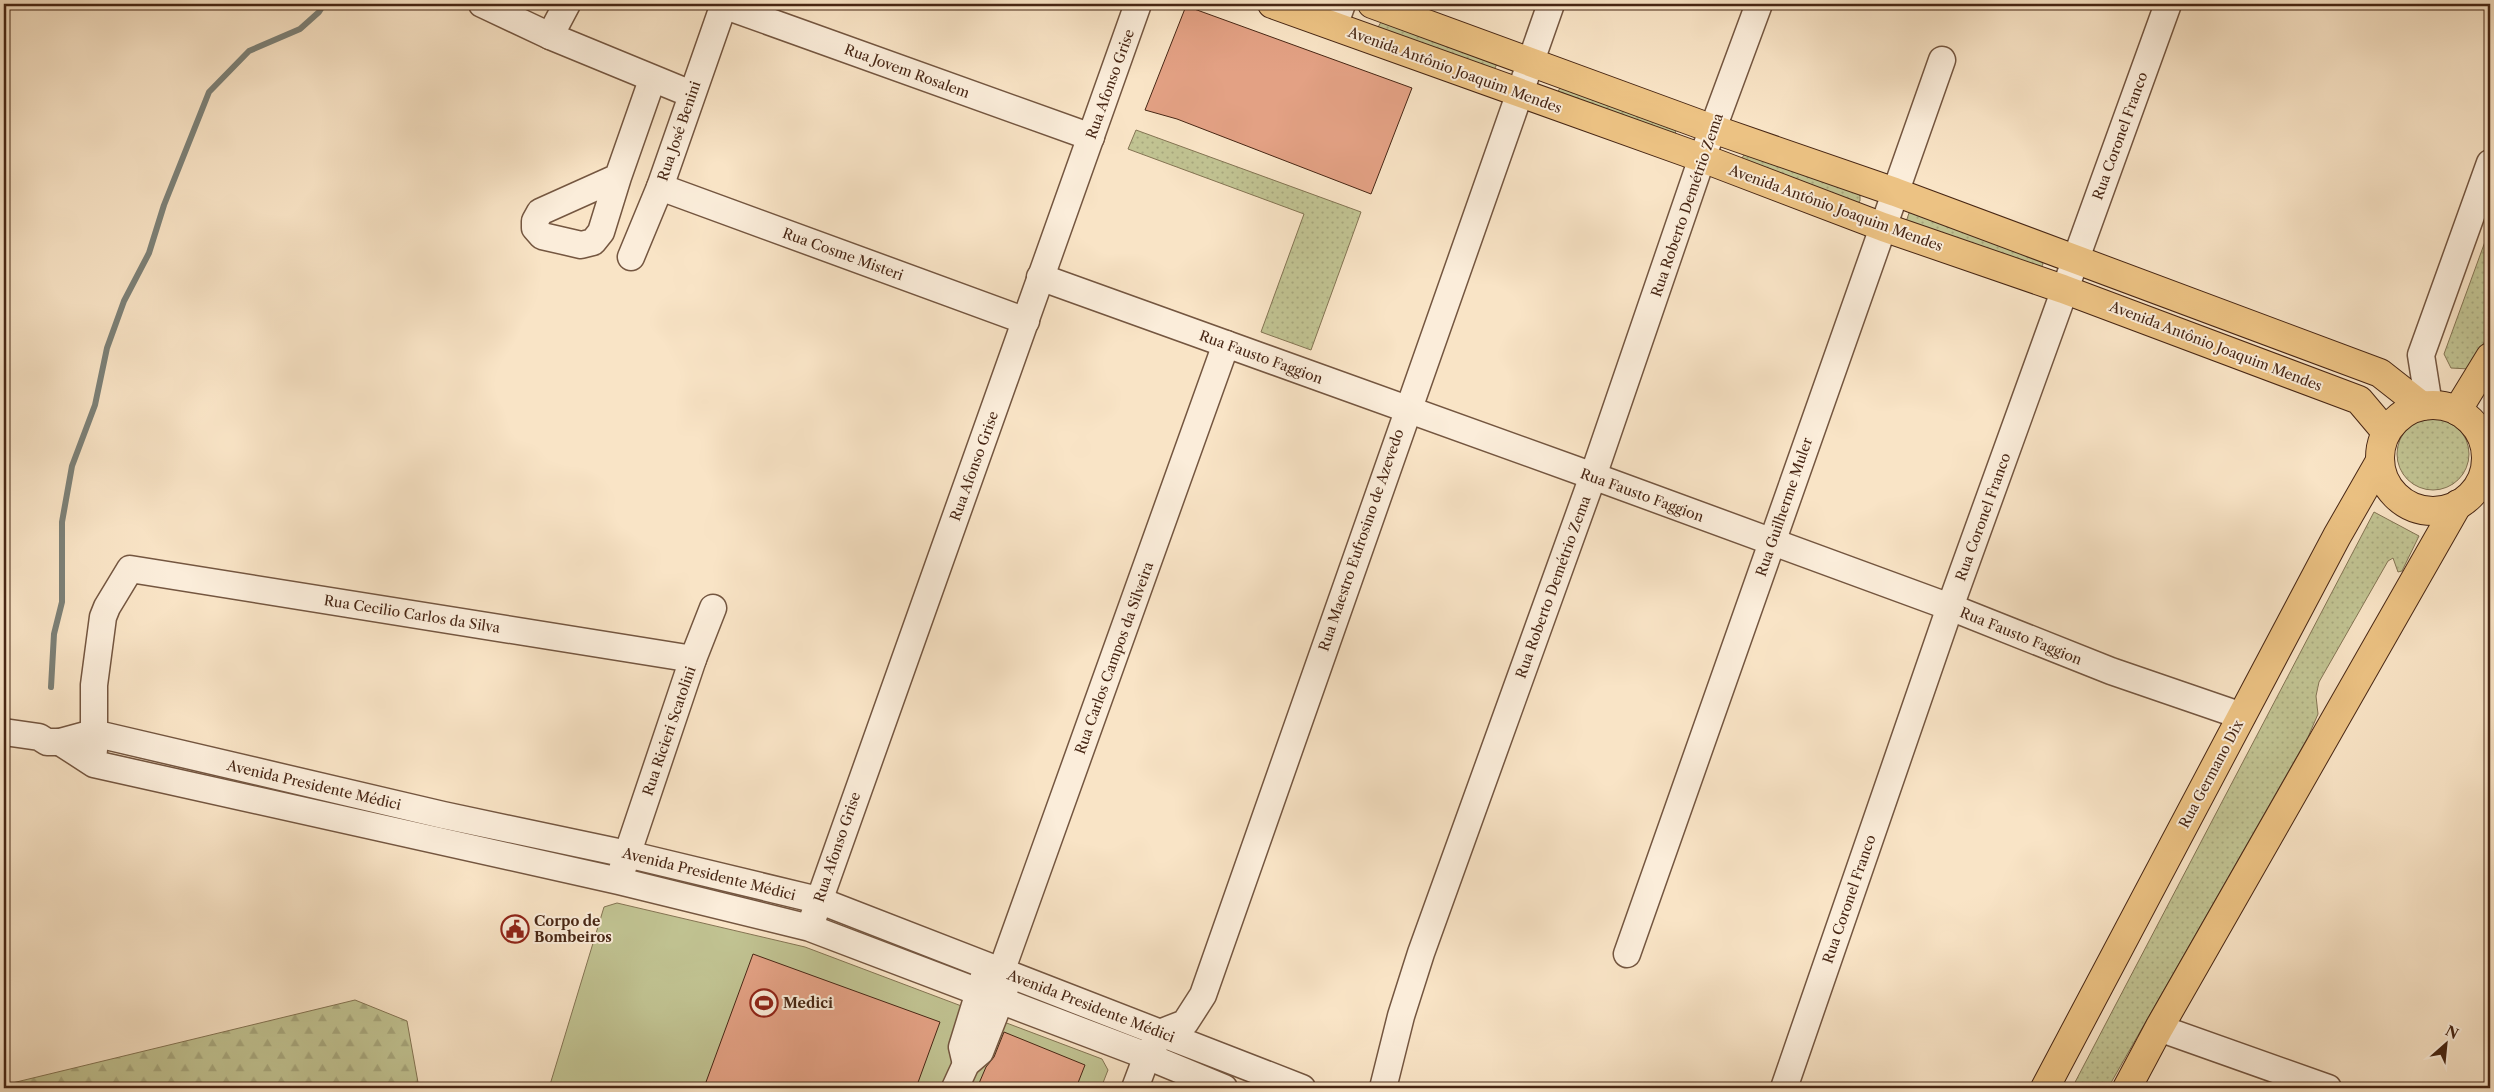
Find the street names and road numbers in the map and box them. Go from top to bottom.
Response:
street label: Avenida Antônio Joaquim Mendes [1345,23,1564,117]
street label: Rua Afonso Grise [1082,26,1138,141]
street label: Rua Jovem Rosalem [842,40,972,102]
street label: Rua Coronel Franco [2088,70,2152,202]
street label: Rua José Benini [653,79,705,183]
street label: Rua Roberto Demétrio Zema [1647,110,1727,299]
street label: Avenida Antônio Joaquim Mendes [1726,161,1945,255]
street label: Rua Cosme Misteri [780,224,906,284]
street label: Avenida Antônio Joaquim Mendes [2106,297,2325,395]
street label: Rua Fausto Faggion [1197,326,1325,388]
street label: Rua Afonso Grise [946,408,1002,523]
street label: Rua Maestro Eufrosino de Azevedo [1314,426,1408,654]
street label: Rua Guilherme Muler [1752,435,1816,579]
street label: Rua Coronel Franco [1951,451,2015,583]
street label: Rua Fausto Faggion [1578,464,1706,526]
street label: Rua Roberto Demétrio Zema [1512,493,1595,681]
street label: Rua Carlos Campos da Silveira [1071,559,1157,757]
street label: Rua Cecilio Carlos da Silva [323,591,502,637]
street label: Rua Fausto Faggion [1957,603,2085,669]
street label: Rua Ricieri Scatolini [638,664,700,798]
street label: Rua Germano Dix [2175,716,2248,831]
street label: Avenida Presidente Médici [224,756,403,814]
street label: Rua Afonso Grise [810,789,864,905]
street label: Rua Coronel Franco [1819,832,1879,966]
street label: Avenida Presidente Médici [620,844,797,904]
street label: Avenida Presidente Médici [1004,965,1177,1046]

